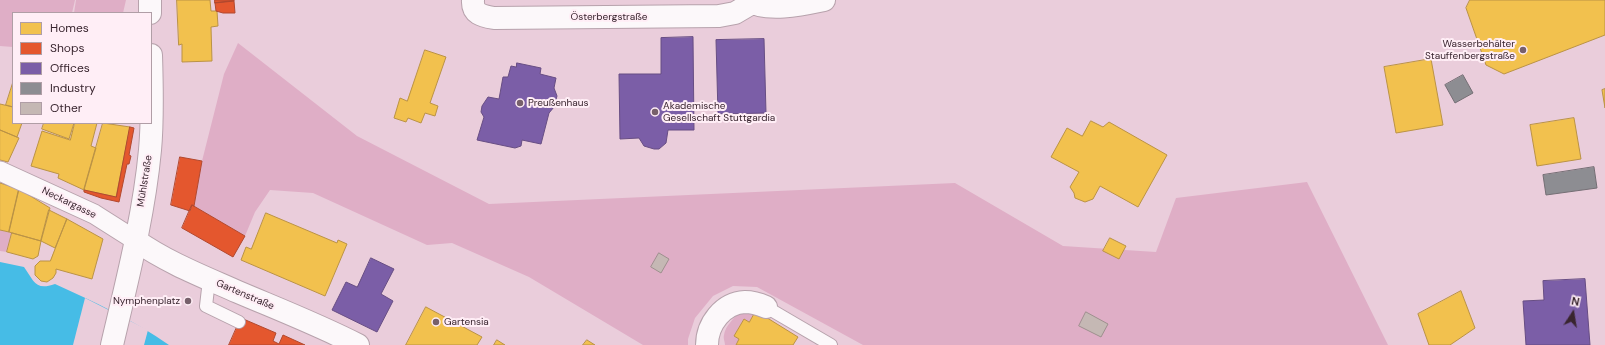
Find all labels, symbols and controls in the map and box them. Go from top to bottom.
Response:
street label: Österbergstraße [571,11,647,23]
legend [12,12,152,124]
text: Homes [50,20,89,36]
place label: Wasserbehälter Stauffenbergstraße [1425,38,1515,62]
text: Shops [50,40,85,56]
marker: Wasserbehälter Stauffenbergstraße [1518,45,1528,55]
text: Offices [50,60,90,76]
text: Industry [50,80,96,96]
place label: Preußenhaus [528,97,589,109]
marker: Preußenhaus [515,98,525,108]
text: Other [50,100,82,116]
place label: Akademische Gesellschaft Stuttgardia [663,100,775,124]
marker: Akademische Gesellschaft Stuttgardia [650,107,660,117]
street label: Mühlstraße [135,154,155,208]
street label: Neckargasse [40,185,98,221]
street label: Gartenstraße [214,277,276,313]
north arrow [1553,293,1593,333]
text: N [1570,294,1581,309]
place label: Nymphenplatz [113,295,180,307]
marker: Nymphenplatz [183,296,193,306]
place label: Gartensia [444,316,489,328]
marker: Gartensia [431,317,441,327]

